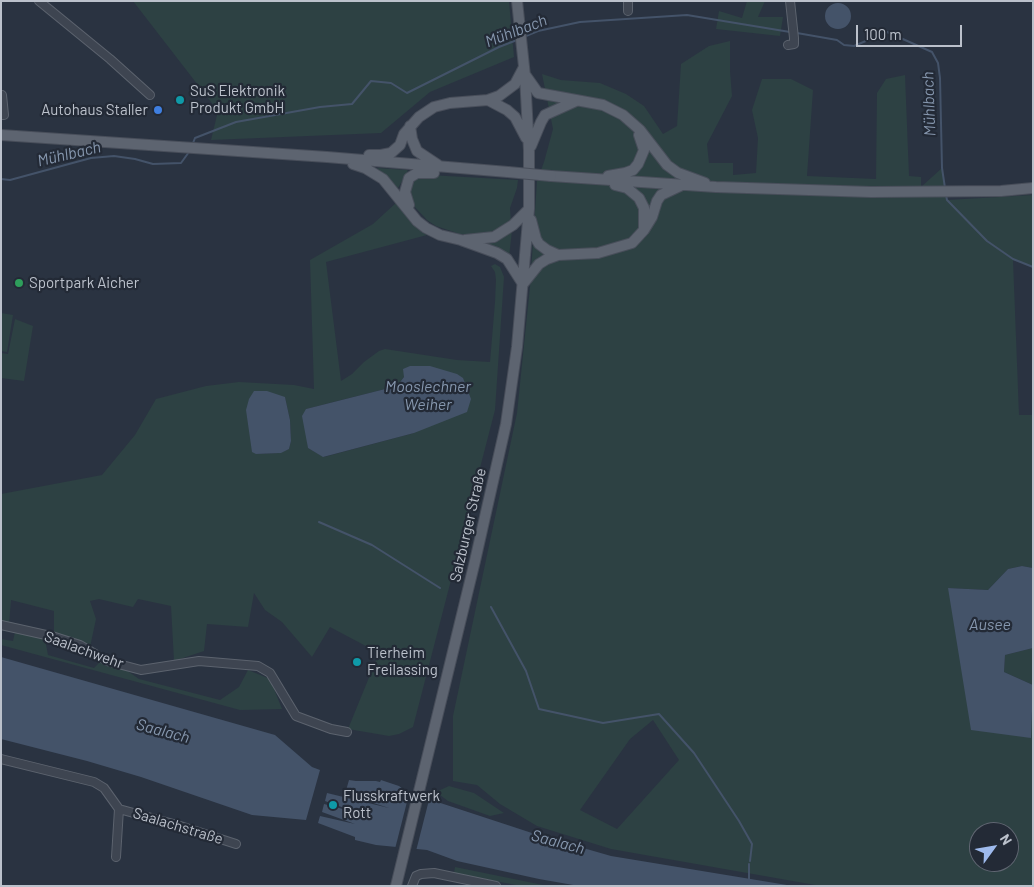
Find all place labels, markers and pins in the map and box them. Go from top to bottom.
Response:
place label: SuS Elektronik Produkt GmbH [190,82,285,117]
marker: SuS Elektronik Produkt GmbH [174,94,186,106]
place label: Autohaus Staller [41,101,148,119]
marker: Autohaus Staller [152,104,164,116]
place label: Sportpark Aicher [29,274,139,292]
marker: Sportpark Aicher [13,277,25,289]
place label: Tierheim Freilassing [367,644,438,679]
marker: Tierheim Freilassing [351,656,363,668]
place label: Flusskraftwerk Rott [343,787,440,822]
marker: Flusskraftwerk Rott [327,799,339,811]

